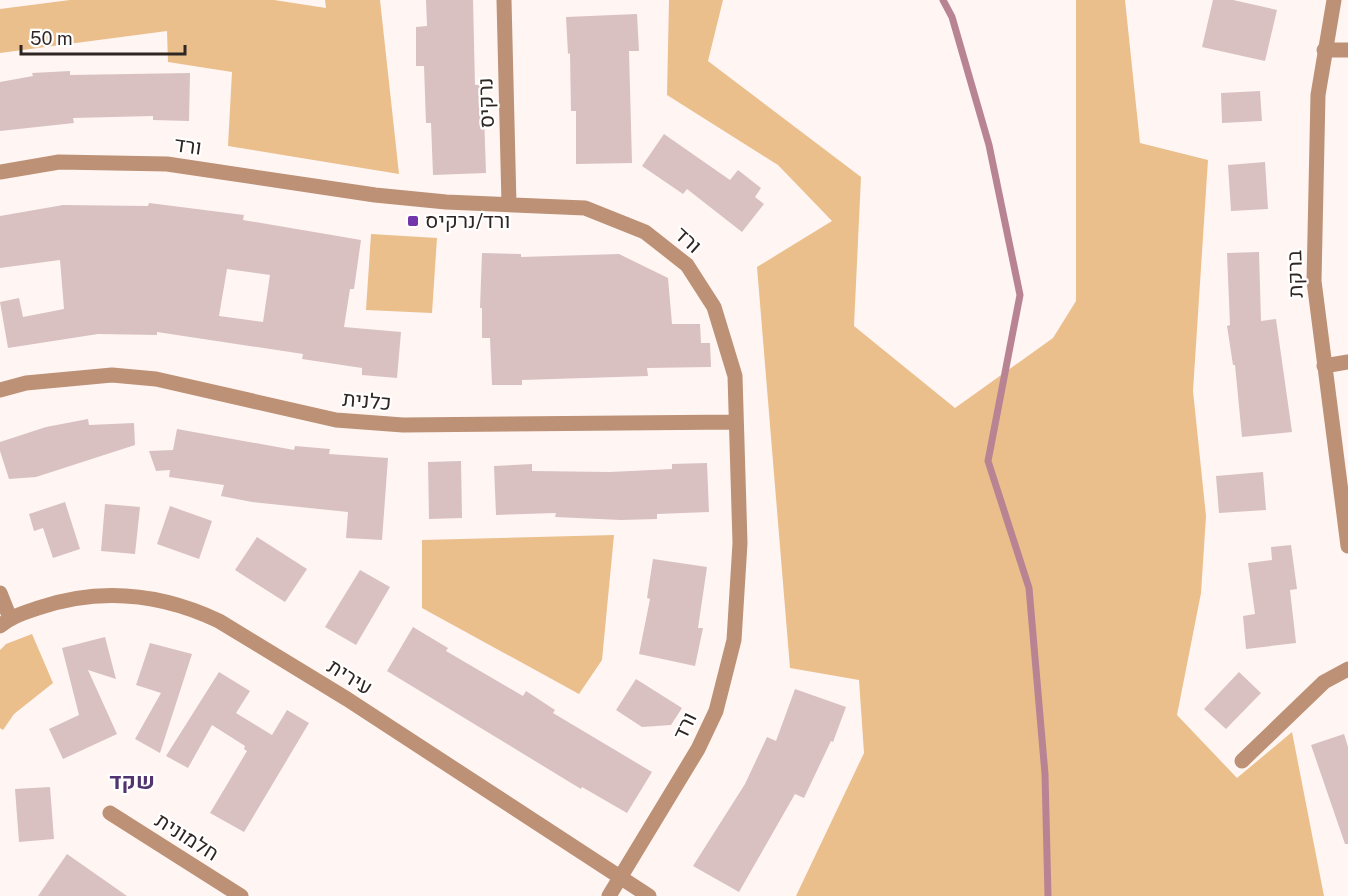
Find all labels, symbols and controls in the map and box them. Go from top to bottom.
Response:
scale bar [21,18,184,56]
text: 50 m [30,28,73,49]
street label: נרקיס [472,77,499,129]
street label: ורד [173,131,203,160]
place label: ורד/נרקיס [425,208,511,233]
marker: ורד/נרקיס [406,214,420,228]
street label: ורד [670,221,707,258]
street label: ברקת [1281,250,1308,298]
street label: כלנית [341,386,393,415]
street label: עירית [323,653,377,700]
street label: ורד [667,708,702,744]
district label: שקד [109,768,155,794]
street label: חלמונית [151,807,224,866]

